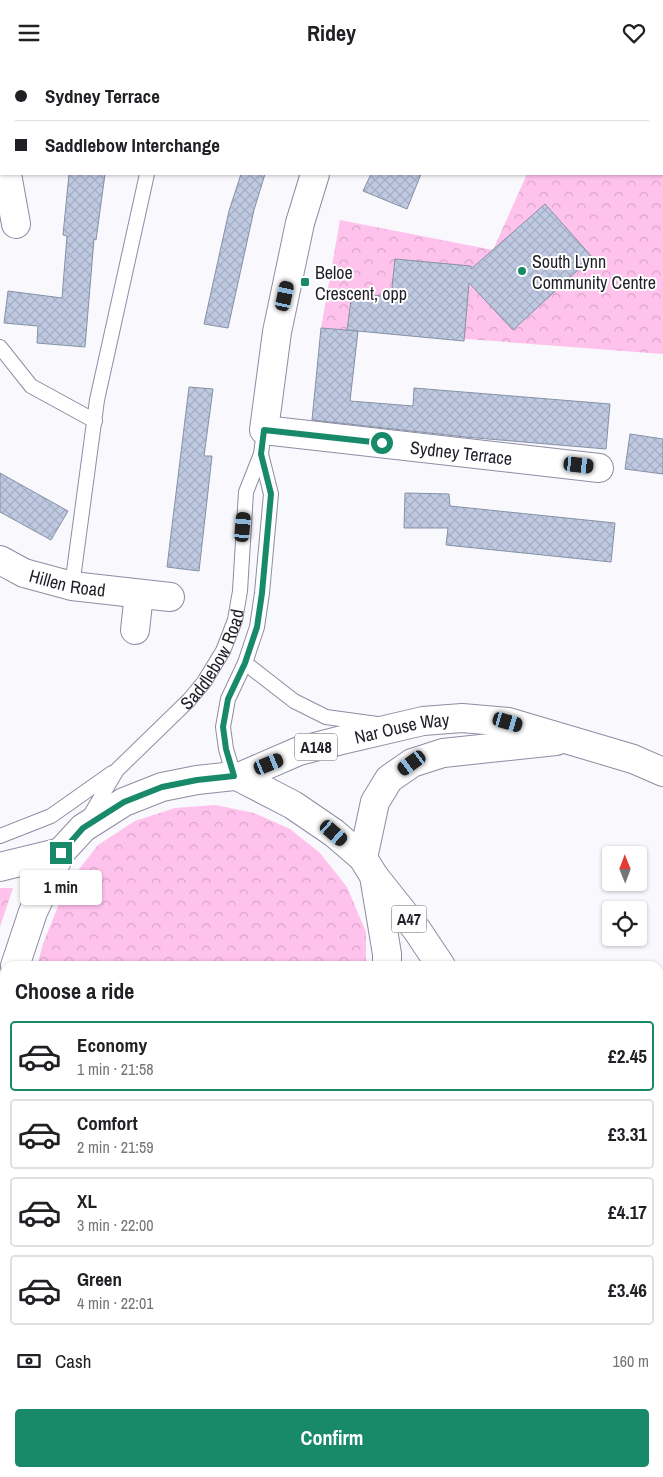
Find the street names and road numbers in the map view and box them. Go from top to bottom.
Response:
street label: Sydney Terrace [409,434,514,471]
street label: Hillen Road [27,563,107,602]
street label: Saddlebow Road [174,607,249,715]
street label: Nar Ouse Way [352,706,451,749]
road number: A148 [295,734,337,761]
road number: A47 [392,906,426,933]

